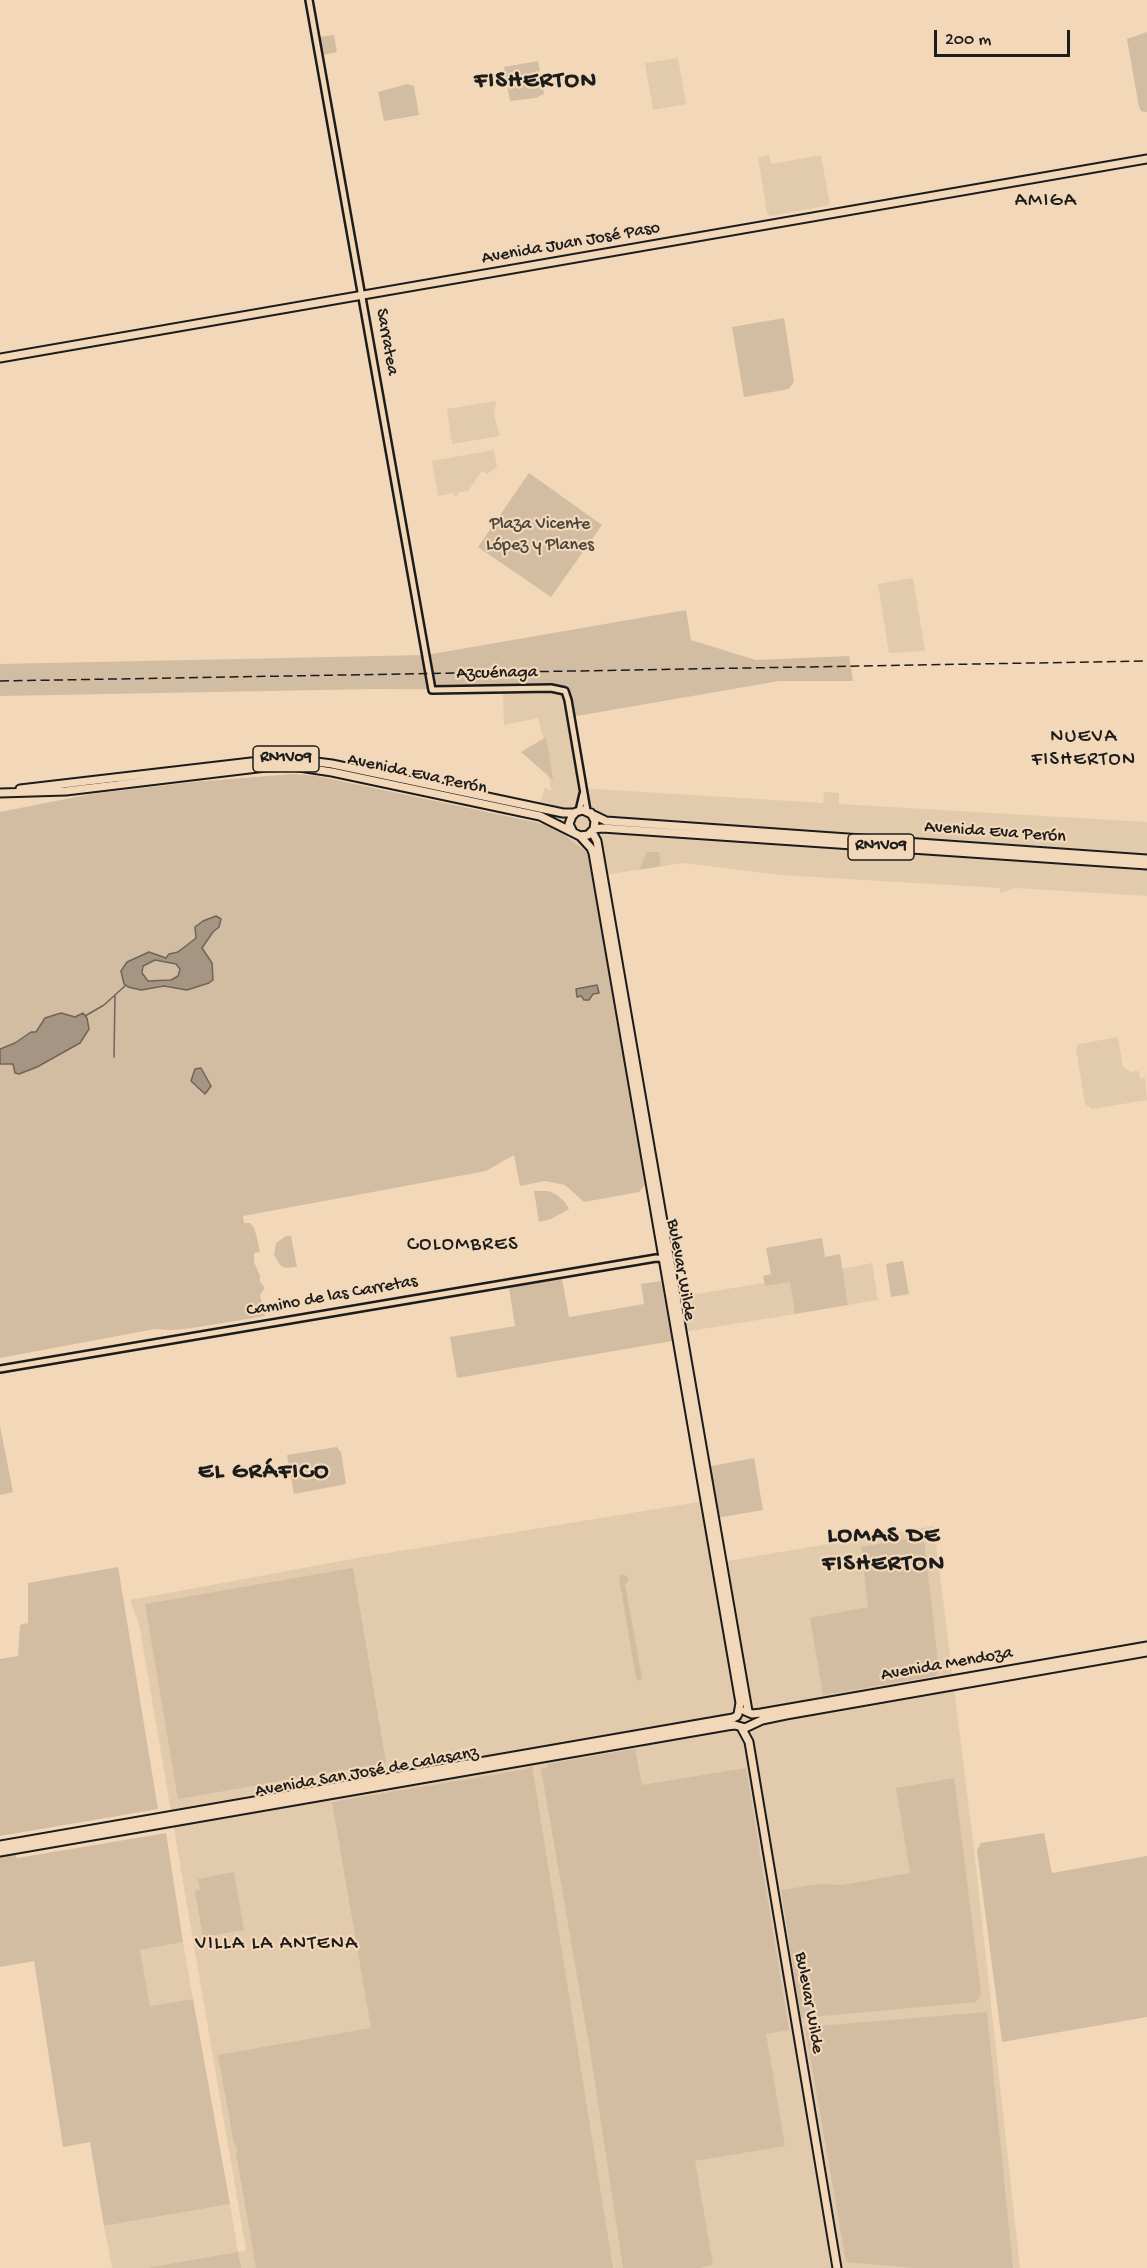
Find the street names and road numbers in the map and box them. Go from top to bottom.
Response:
street label: Avenida Juan José Paso [480,218,662,270]
street label: Sarratea [369,307,403,377]
street label: Azcuénaga [456,662,538,686]
road number: RN1V09 [253,746,319,772]
street label: Avenida Eva Perón [345,750,489,800]
street label: Avenida Eva Perón [923,817,1067,849]
road number: RN1V09 [848,834,914,860]
street label: Bulevar Wilde [660,1218,700,1322]
street label: Camino de las Carretas [245,1271,419,1323]
street label: Avenida Mendoza [880,1643,1014,1687]
street label: Avenida San José de Calasanz [254,1743,480,1803]
street label: Bulevar Wilde [788,1951,828,2055]

